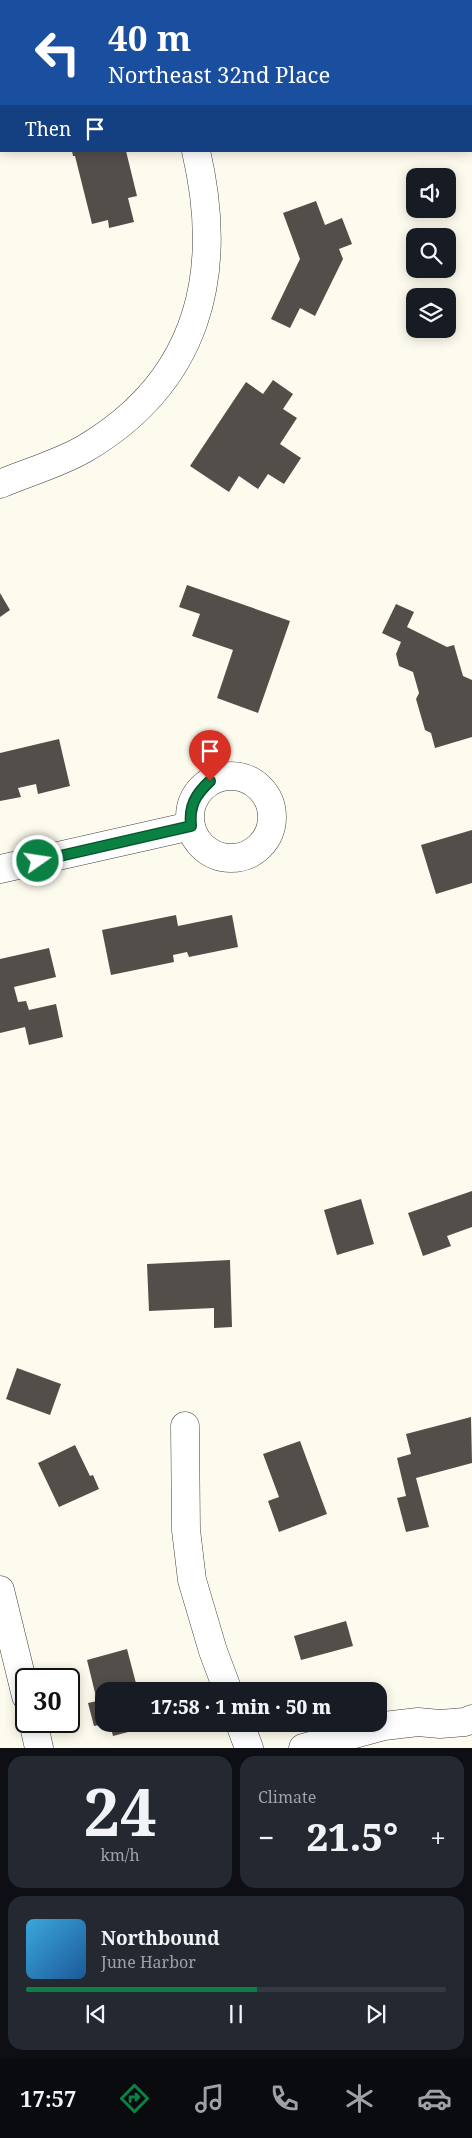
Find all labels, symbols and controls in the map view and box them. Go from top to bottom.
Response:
text: 40 m [108,14,191,61]
icon: left [25,20,90,85]
text: Northeast 32nd Place [108,59,330,89]
icon: arrive [81,115,109,143]
text: Then [25,116,71,142]
map controls [406,168,456,338]
button: sound [406,168,456,218]
button: search [406,228,456,278]
button: layers [406,288,456,338]
pin [189,730,231,781]
icon: arrive [196,737,224,765]
position arrow [11,834,63,886]
speed limit sign: 30 [15,1668,80,1733]
text: 17:58 · 1 min · 50 m [151,1694,331,1720]
text: 24 [83,1767,157,1855]
text: Climate [258,1786,316,1808]
text: 21.5° [306,1810,398,1862]
text: − [258,1818,274,1856]
text: + [430,1818,446,1856]
text: km/h [100,1844,140,1866]
text: Northbound [101,1925,220,1951]
text: June Harbor [101,1951,196,1973]
icon: previous [82,2000,110,2028]
icon: pause [222,2000,250,2028]
icon: next [362,2000,390,2028]
icon: directions [117,2081,152,2116]
icon: music [192,2081,227,2116]
icon: phone [267,2081,302,2116]
icon: climate [342,2081,377,2116]
icon: car [417,2081,452,2116]
text: 17:57 [20,2083,76,2113]

